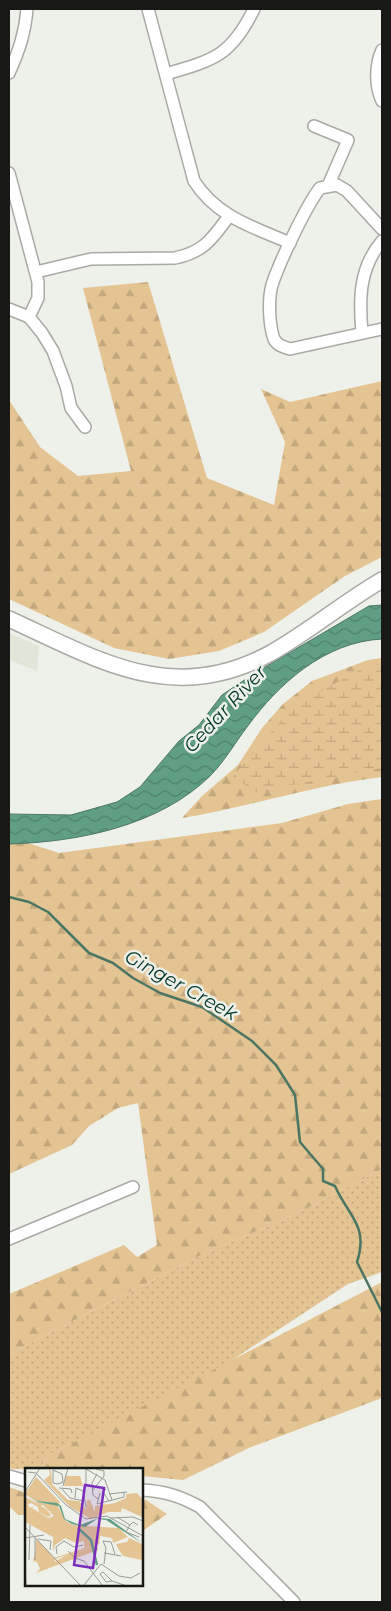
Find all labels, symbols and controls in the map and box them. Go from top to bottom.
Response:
water label: Cedar River [179,660,272,757]
water label: Ginger Creek [121,945,242,1026]
inset map [25,1468,142,1586]

